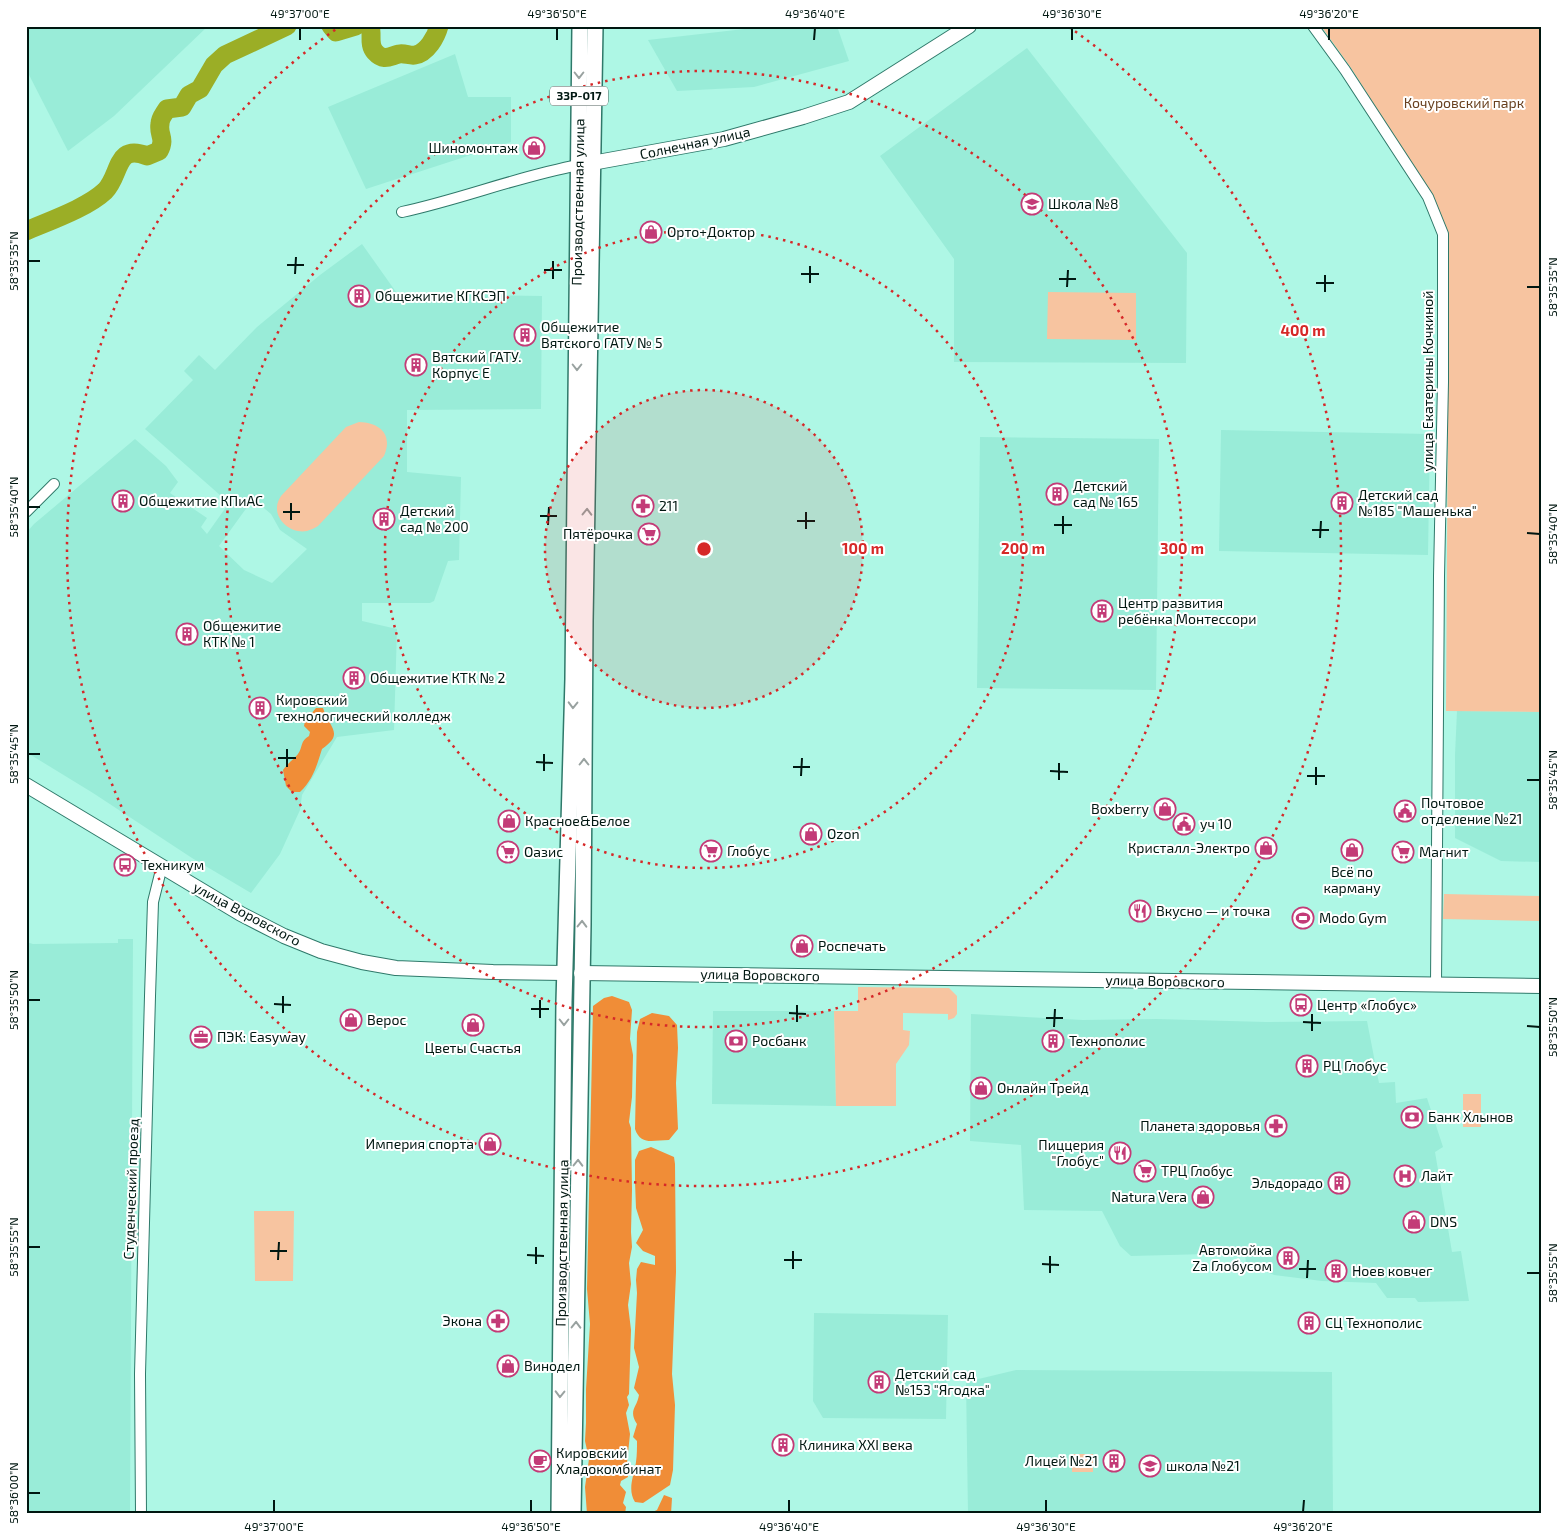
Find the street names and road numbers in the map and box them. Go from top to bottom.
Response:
road number: 33Р-017 [550,86,608,105]
street label: Производственная улица [568,118,587,286]
street label: Солнечная улица [638,123,752,163]
street label: улица Екатерины Кочкиной [1419,290,1436,472]
street label: улица Воровского [191,878,304,949]
street label: улица Воровского [700,965,820,984]
street label: улица Воровского [1105,971,1225,990]
street label: Студенческий проезд [120,1118,141,1260]
street label: Производственная улица [552,1159,571,1327]

